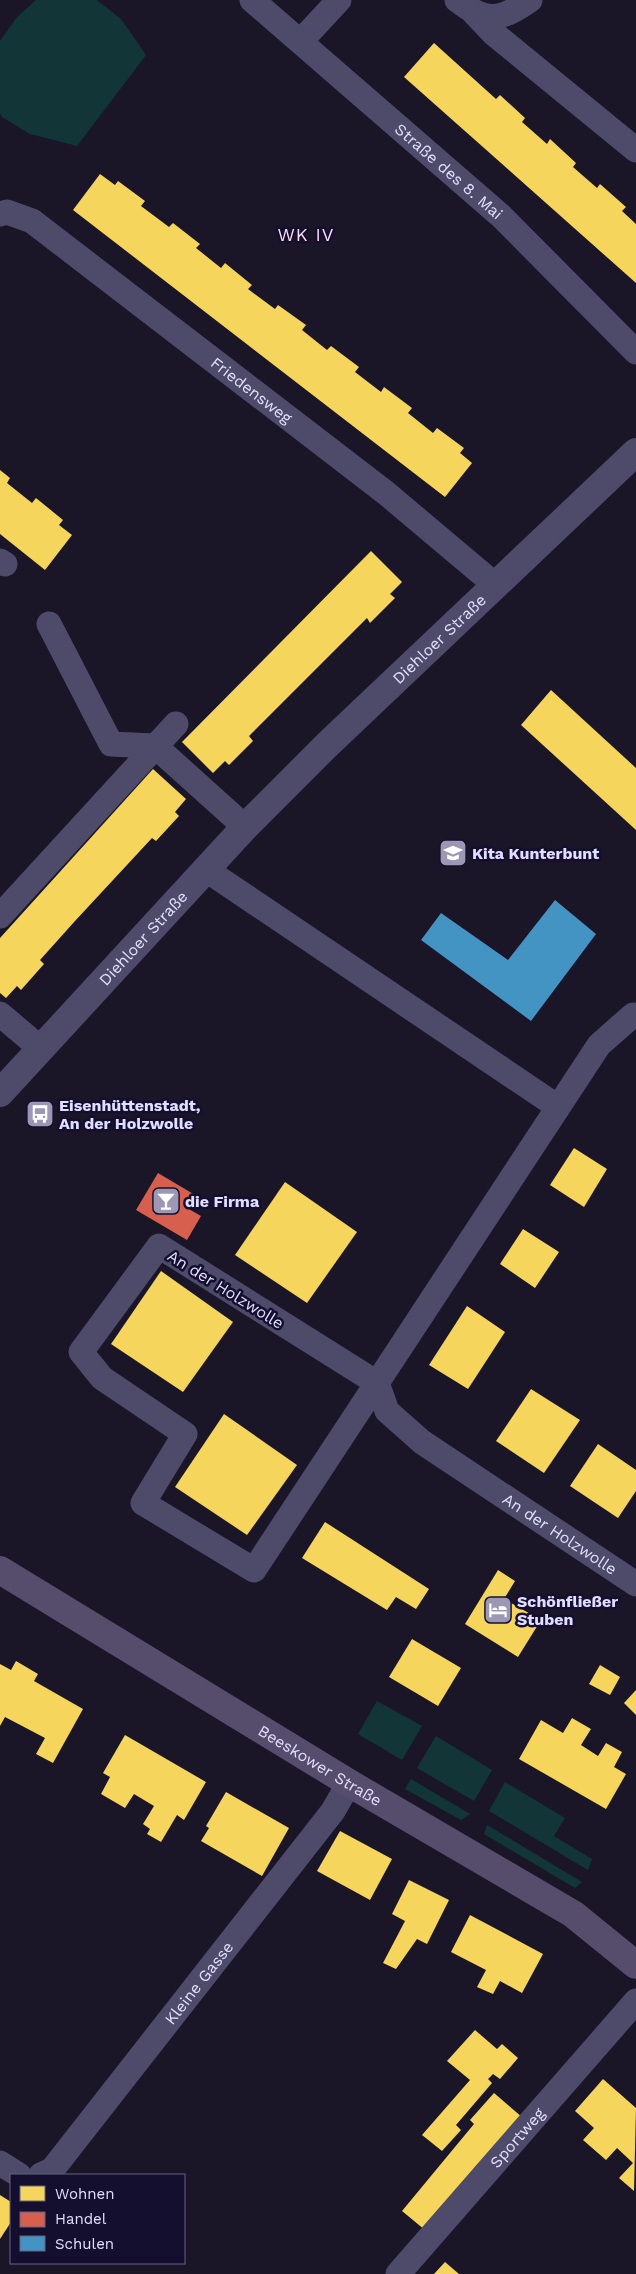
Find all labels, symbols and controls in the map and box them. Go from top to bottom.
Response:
street label: Straße des 8. Mai [391,119,507,223]
district label: WK IV [277,224,335,245]
street label: Friedensweg [207,353,296,428]
street label: Diehloer Straße [389,590,490,688]
school or university icon: Kita Kunterbunt [438,838,468,868]
place label: Kita Kunterbunt [472,844,599,863]
street label: Diehloer Straße [95,887,192,989]
place label: Eisenhüttenstadt, An der Holzwolle [59,1096,200,1133]
bus stop icon: Eisenhüttenstadt, An der Holzwolle [25,1099,55,1129]
bar icon: die Firma [151,1186,181,1216]
place label: die Firma [185,1192,260,1211]
street label: An der Holzwolle [164,1246,287,1333]
street label: An der Holzwolle [499,1489,621,1579]
place label: Schönfließer Stuben [517,1592,618,1629]
hotel icon: Schönfließer Stuben [483,1595,513,1625]
street label: Beeskower Straße [255,1721,385,1810]
street label: Kleine Gasse [161,1938,237,2028]
street label: Sportweg [486,2104,549,2172]
legend [10,2174,185,2264]
text: Wohnen [55,2185,114,2203]
text: Handel [55,2210,107,2228]
text: Schulen [55,2235,114,2253]

